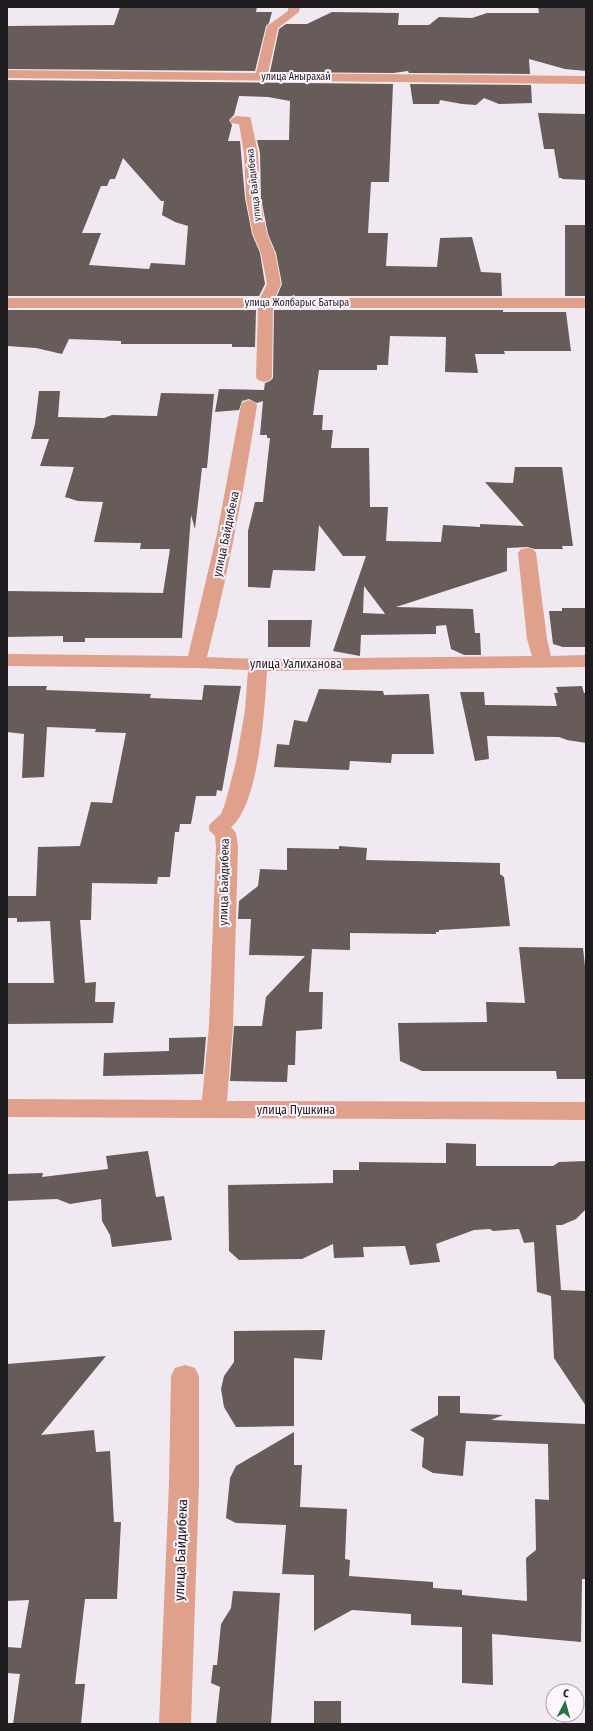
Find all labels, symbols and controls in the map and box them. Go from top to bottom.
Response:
street label: улица Анырахай [261,71,331,83]
street label: улица Байдибека [244,148,264,222]
street label: улица Жолбарыс Батыра [245,297,349,309]
street label: улица Байдибека [210,490,242,578]
street label: улица Уалиханова [250,657,342,671]
street label: улица Байдибека [216,838,232,926]
street label: улица Пушкина [257,1103,335,1117]
street label: улица Байдибека [171,1499,191,1601]
north arrow [545,1683,585,1723]
text: С [562,1687,570,1700]

